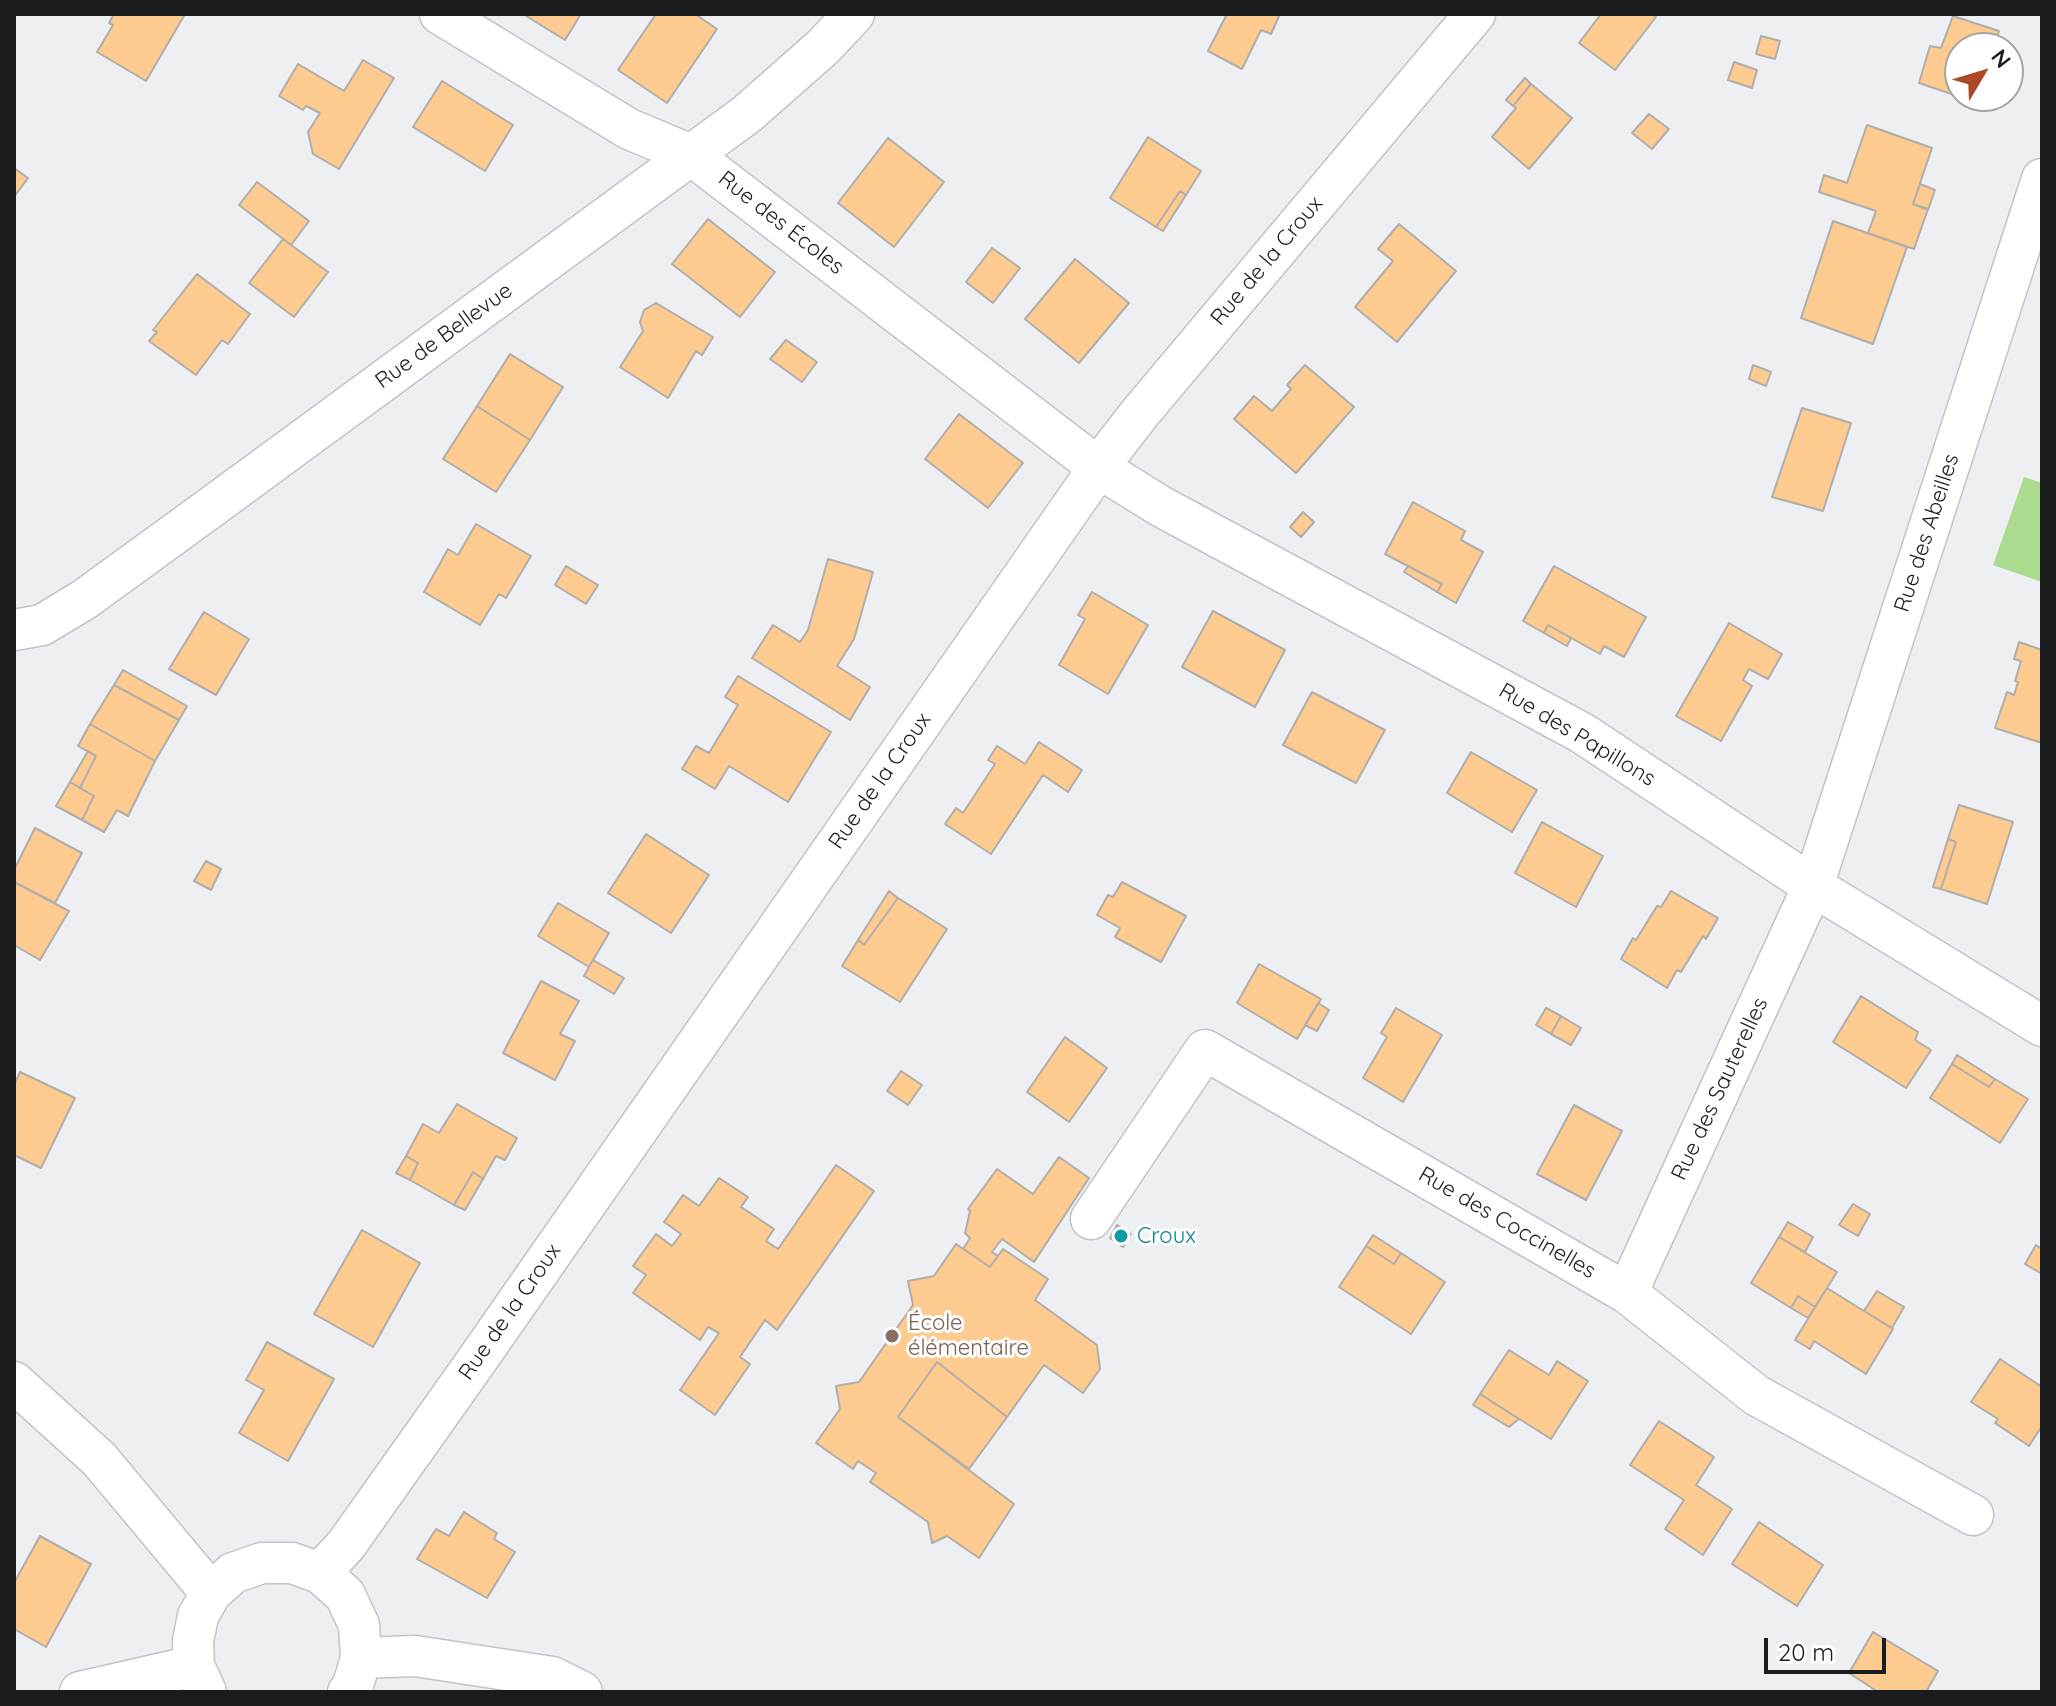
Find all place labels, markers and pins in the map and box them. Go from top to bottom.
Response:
place label: Croux [1137,1223,1196,1249]
marker: Croux [1112,1227,1130,1245]
place label: École élémentaire [908,1310,1029,1362]
marker: École élémentaire [883,1327,901,1345]

